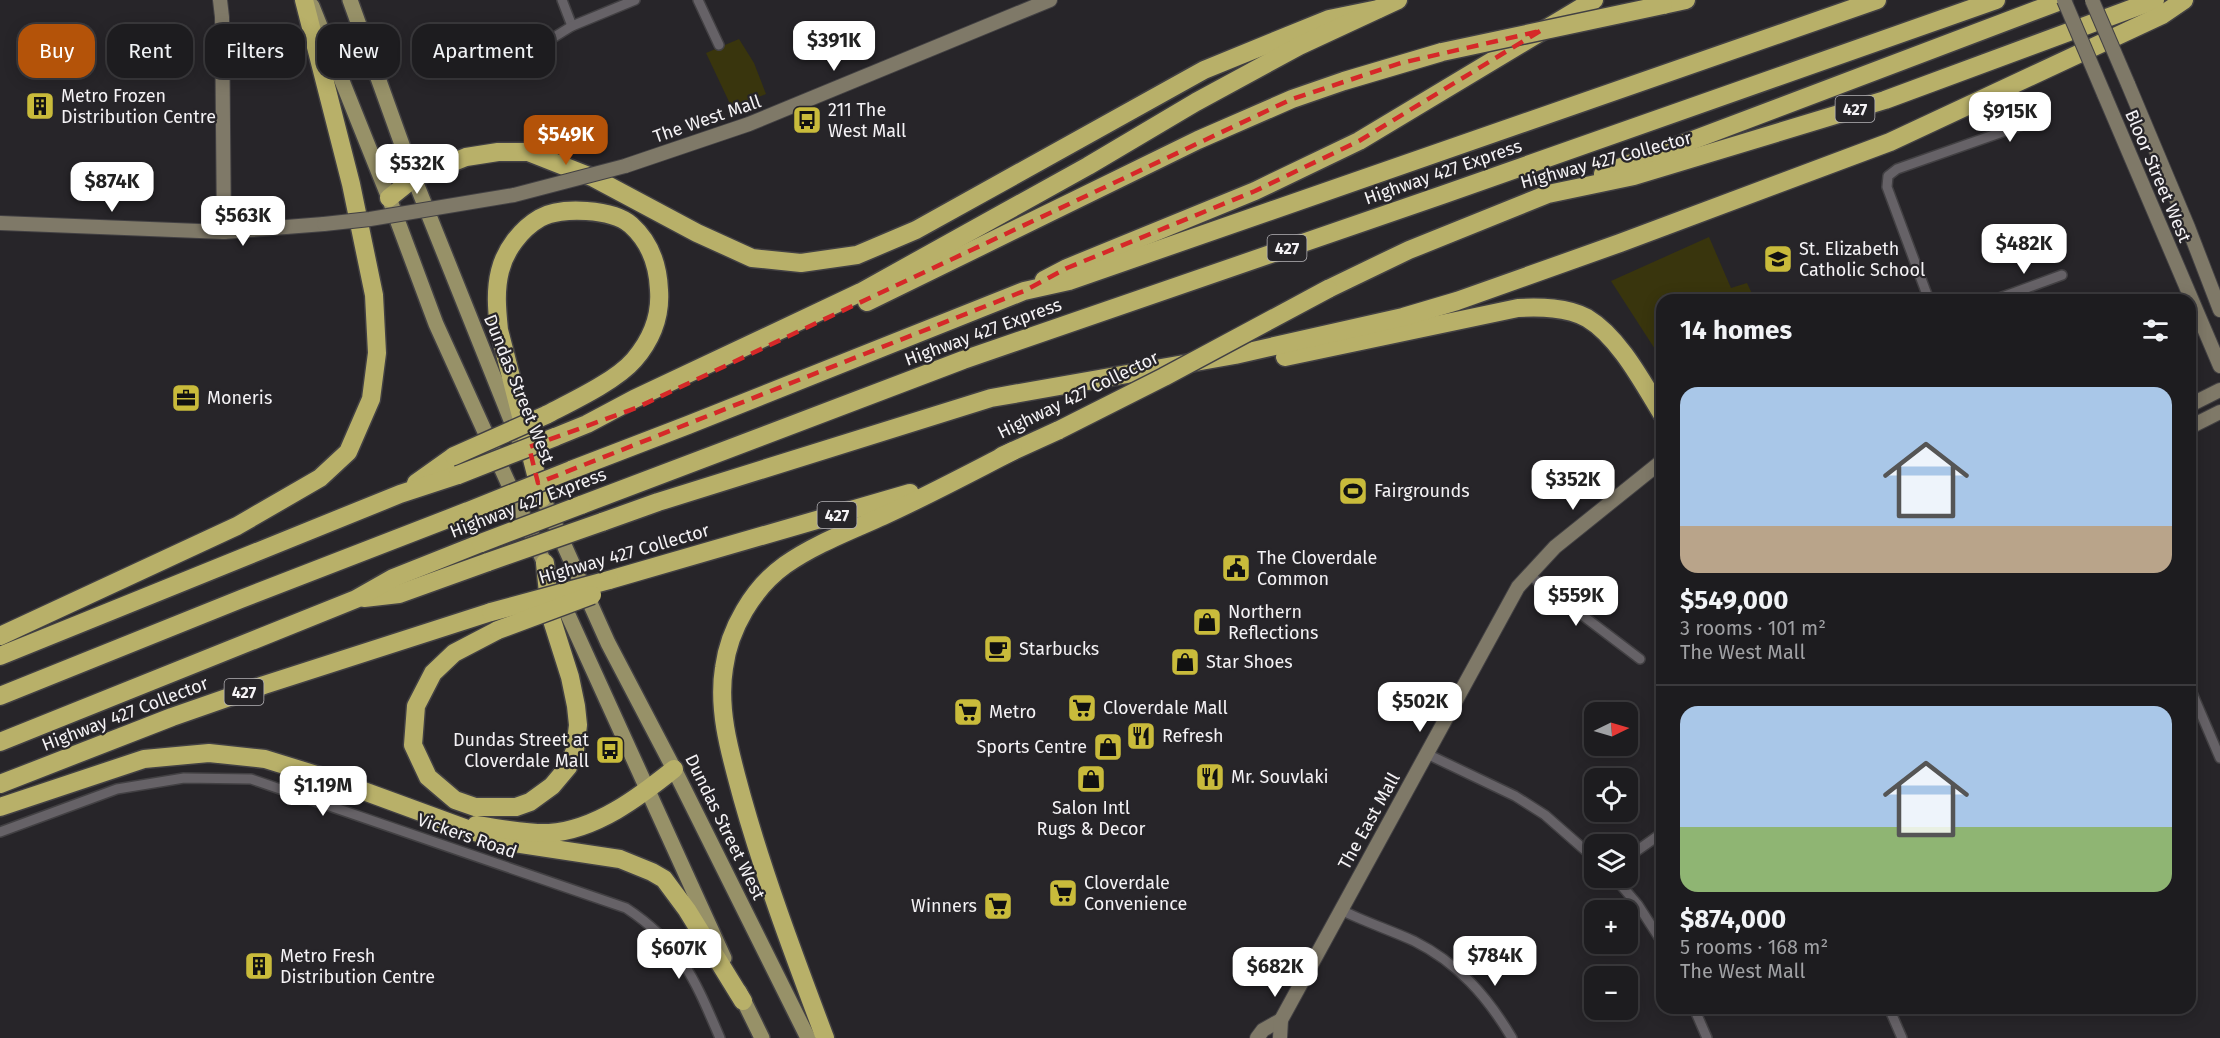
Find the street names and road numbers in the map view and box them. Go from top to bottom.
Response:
street label: The West Mall [650,90,764,148]
road number: 427 [1836,96,1874,122]
street label: Bloor Street West [2120,106,2196,246]
street label: Highway 427 Collector [1518,127,1694,193]
street label: Highway 427 Express [1361,135,1525,209]
road number: 427 [1268,235,1306,261]
street label: Highway 427 Express [901,293,1065,371]
street label: Dundas Street West [479,311,559,467]
street label: Highway 427 Collector [994,346,1162,444]
street label: Highway 427 Express [447,463,609,543]
road number: 427 [818,502,856,528]
street label: Highway 427 Collector [536,519,712,589]
street label: Highway 427 Collector [39,672,211,756]
road number: 427 [224,679,264,705]
street label: Dundas Street West [680,751,770,904]
street label: The East Mall [1333,769,1405,873]
street label: Vickers Road [414,809,520,863]

